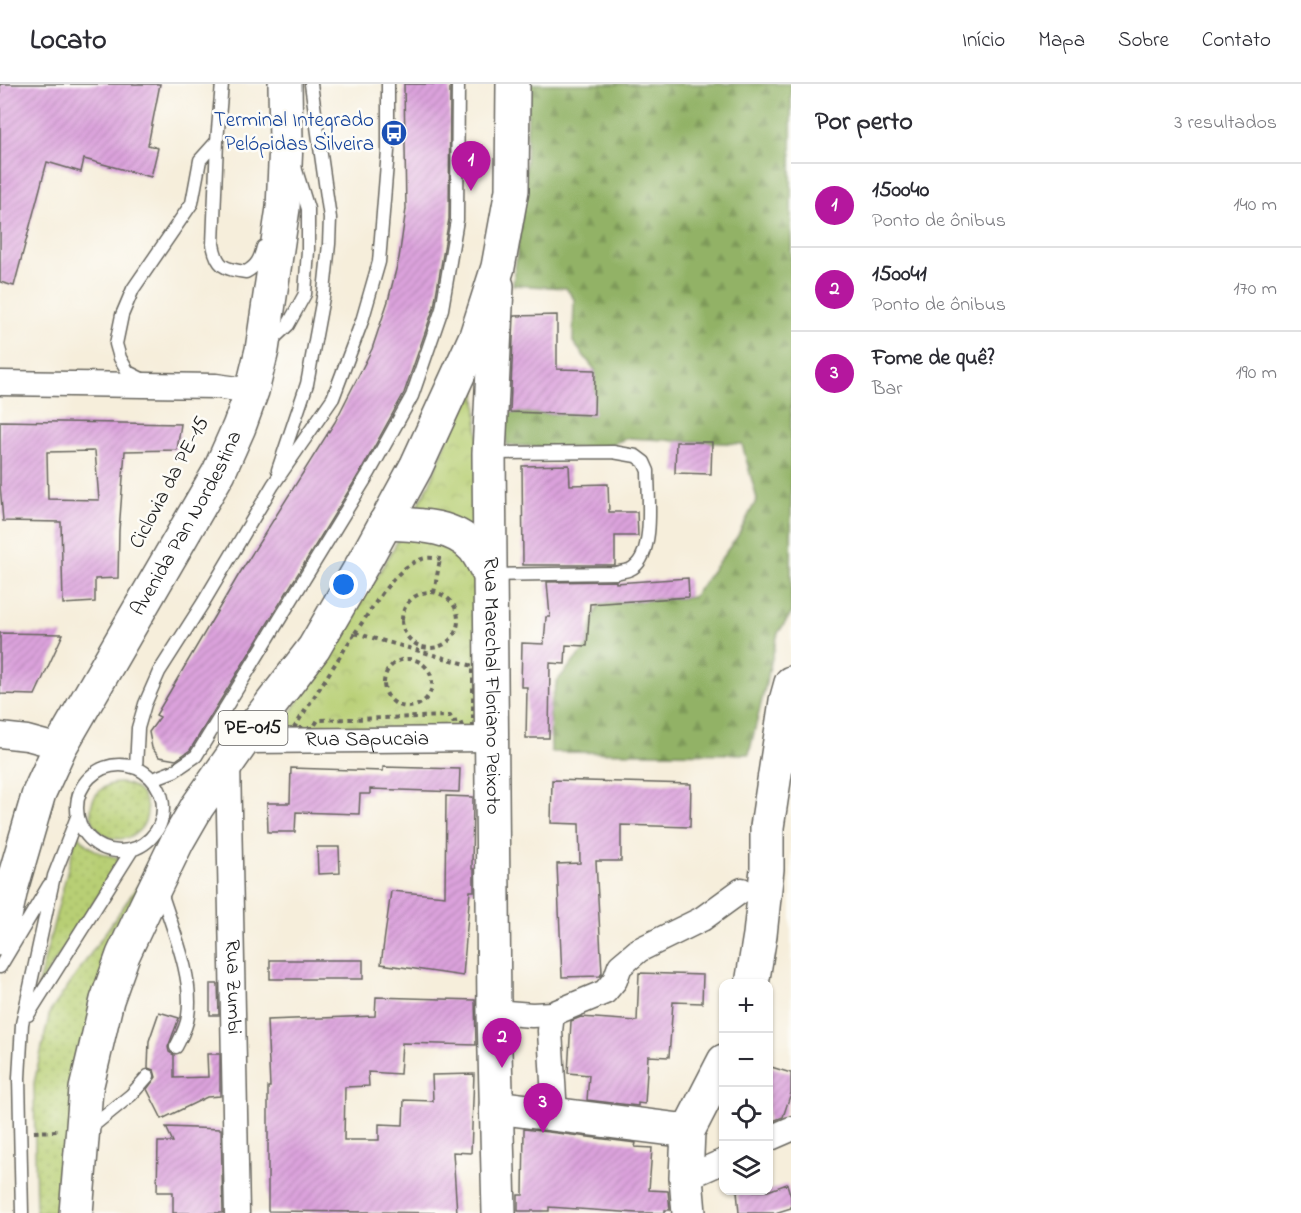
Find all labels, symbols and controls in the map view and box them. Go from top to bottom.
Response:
text: Locato [30,21,106,62]
text: Início [962,26,1005,56]
text: Mapa [1038,26,1085,56]
text: Sobre [1118,26,1169,56]
text: Contato [1202,26,1271,56]
text: Por perto [815,104,913,142]
place label: Terminal Integrado Pelópidas Silveira [214,106,374,160]
text: 3 resultados [1174,109,1277,138]
bus stop icon: Terminal Integrado Pelópidas Silveira [379,118,409,148]
pin: 1 [452,141,490,191]
text: 150040 [872,175,929,207]
text: 1 [831,191,838,220]
text: 140 m [1233,191,1277,220]
text: Ponto de ônibus [872,207,1006,236]
text: 150041 [872,259,927,291]
text: 2 [830,275,839,304]
text: 170 m [1233,275,1277,304]
text: Ponto de ônibus [872,291,1006,320]
text: Fome de quê? [872,343,994,375]
text: 3 [830,359,839,388]
text: 190 m [1235,359,1277,388]
text: Bar [872,375,902,404]
street label: Ciclovia da PE-15 [122,411,218,555]
street label: Avenida Pan Nordestina [124,426,250,622]
street label: Rua Marechal Floriano Peixoto [475,557,507,815]
your location [329,570,358,599]
road number: PE-015 [218,711,288,745]
street label: Rua Sapucaia [305,724,429,756]
street label: Rua Zumbi [217,939,248,1035]
map controls [719,979,773,1195]
button: + [719,979,773,1033]
pin: 2 [482,1018,522,1068]
button: − [719,1033,773,1087]
pin: 3 [524,1084,562,1133]
button: locate [719,1087,773,1141]
button: layers [719,1141,773,1195]

